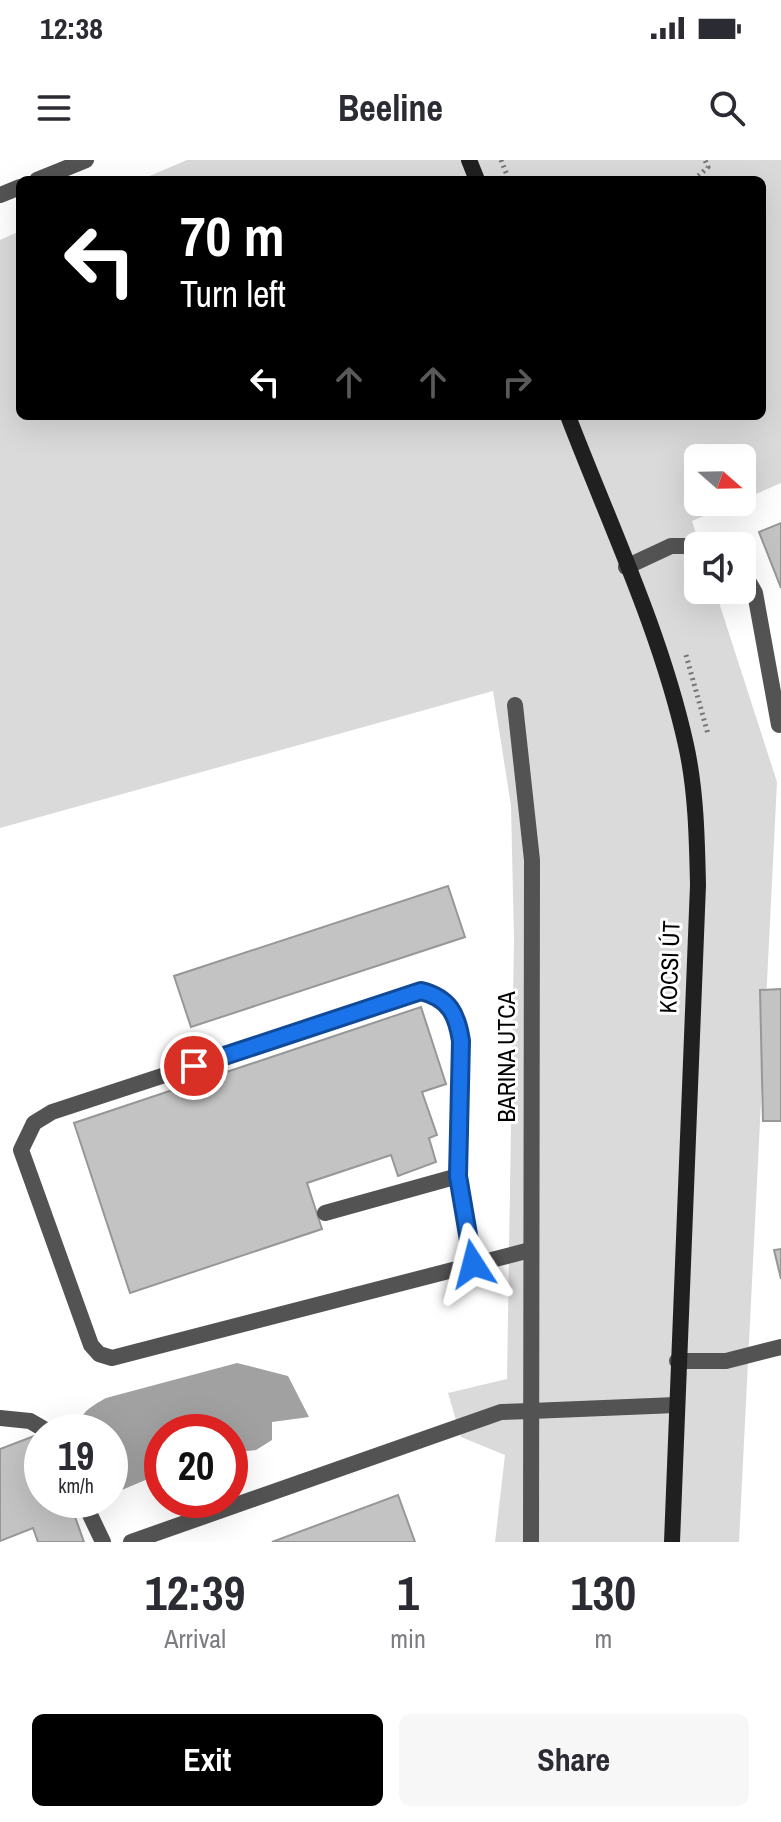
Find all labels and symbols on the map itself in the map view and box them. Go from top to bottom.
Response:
north arrow [684,444,756,516]
street label: KOCSI ÚT [651,920,687,1014]
street label: BARINA UTCA [490,991,522,1123]
pin [160,1032,228,1100]
position arrow [431,1222,515,1306]
speed limit sign: 20 [144,1414,248,1518]

